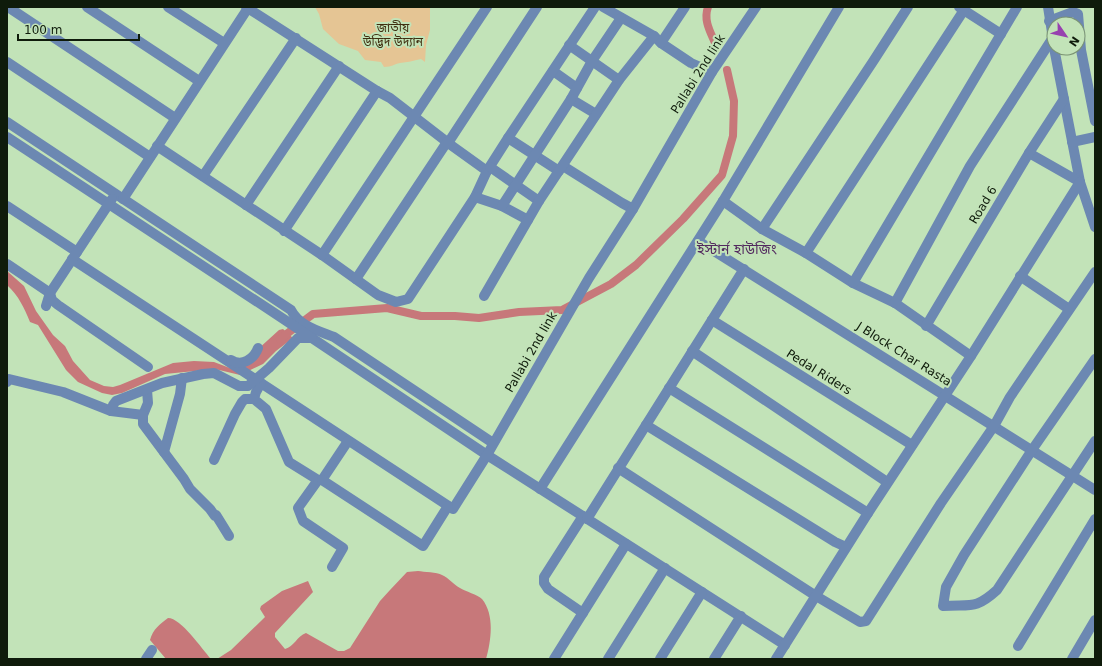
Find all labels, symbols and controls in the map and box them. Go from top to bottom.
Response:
scale bar [18,16,139,42]
north arrow [1046,16,1086,56]
park label: জাতীয় উদ্ভিদ উদ্যান [362,20,424,49]
text: 100 m [24,23,62,37]
street label: Pallabi 2nd link [668,32,728,116]
text: N [1066,34,1082,49]
street label: Road 6 [966,184,1000,226]
district label: ইস্টার্ন হাউজিং [696,240,777,257]
street label: Pallabi 2nd link [502,309,560,395]
street label: J Block Char Rasta [853,319,954,389]
street label: Pedal Riders [784,346,854,398]

